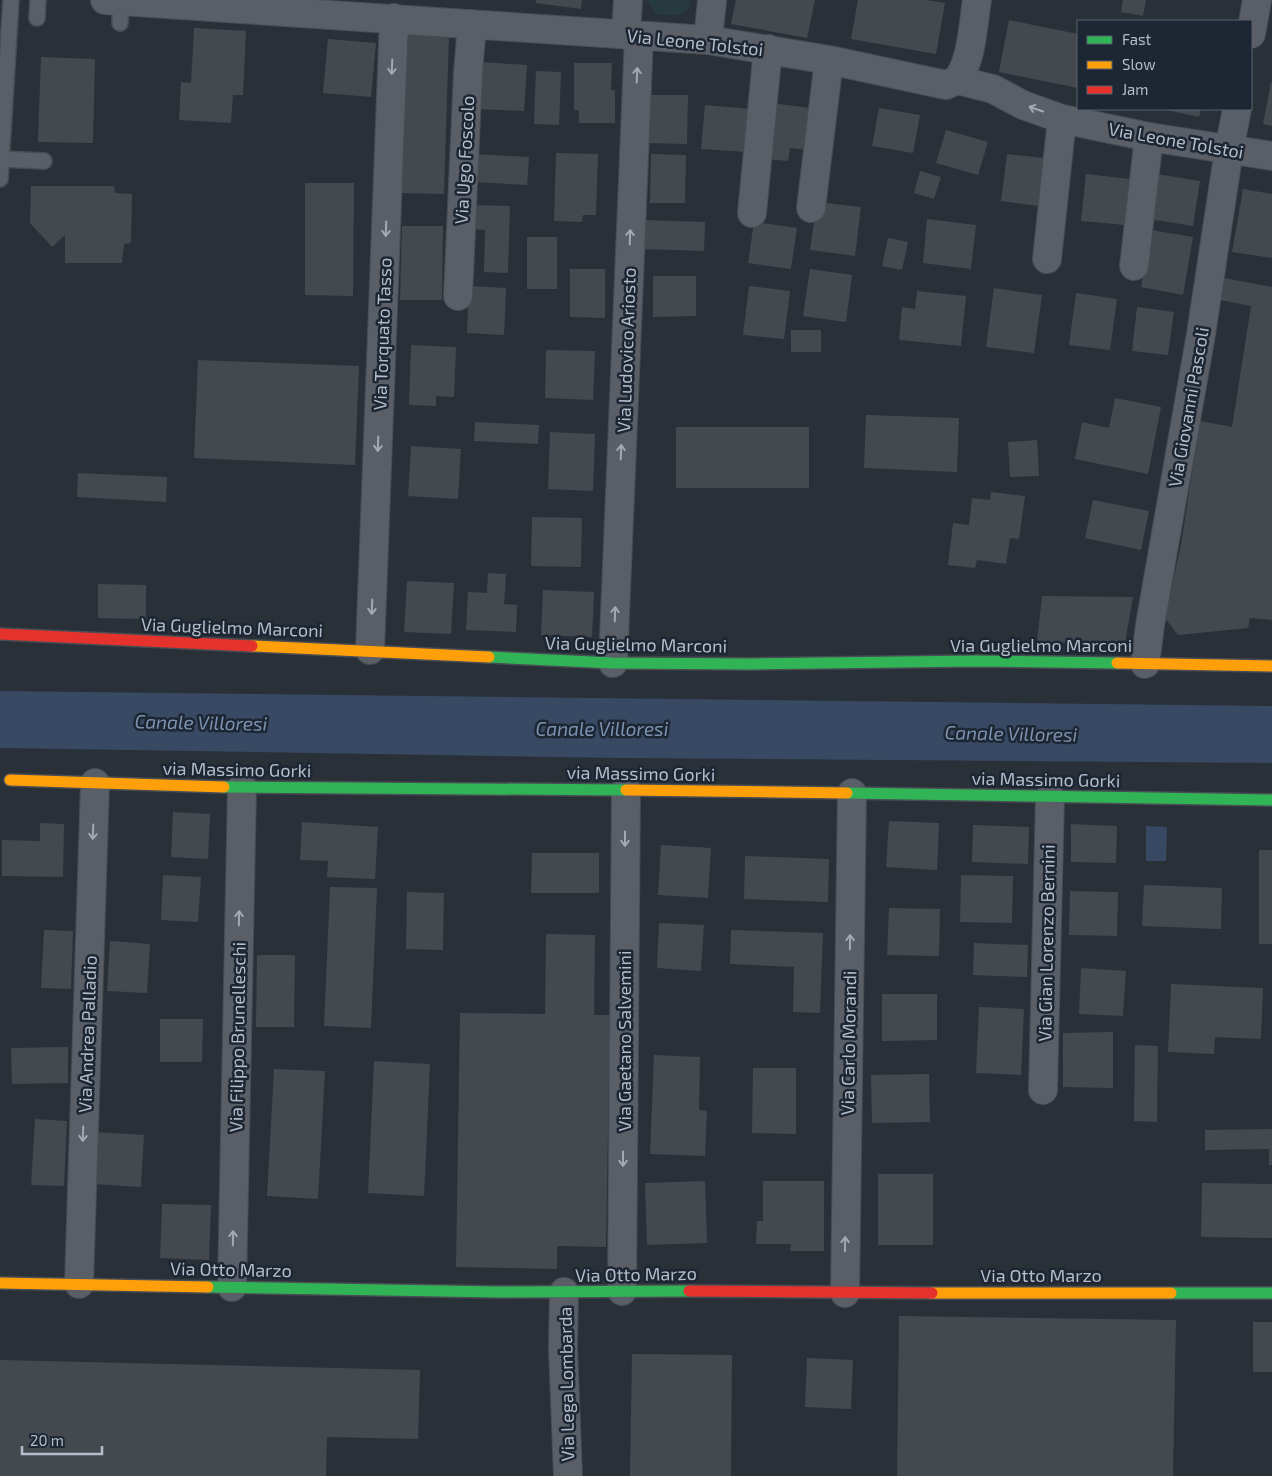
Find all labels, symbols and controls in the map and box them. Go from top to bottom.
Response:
legend [1077,20,1252,110]
street label: Via Leone Tolstoi [626,24,764,60]
text: Fast [1122,30,1152,48]
text: Slow [1122,55,1156,73]
one-way arrow [387,58,397,75]
one-way arrow [633,67,642,83]
text: Jam [1122,80,1148,98]
street label: Via Ugo Foscolo [450,95,478,225]
one-way arrow [1028,104,1044,113]
street label: Via Leone Tolstoi [1107,117,1245,163]
one-way arrow [381,221,391,237]
one-way arrow [626,229,635,245]
street label: Via Torquato Tasso [368,257,396,411]
street label: Via Ludovico Ariosto [612,267,640,433]
street label: Via Giovanni Pascoli [1163,325,1213,489]
one-way arrow [373,436,382,452]
one-way arrow [617,444,626,460]
one-way arrow [367,598,376,614]
one-way arrow [610,606,619,622]
street label: Via Guglielmo Marconi [141,613,323,641]
street label: Via Guglielmo Marconi [545,631,727,657]
street label: Via Guglielmo Marconi [950,634,1132,656]
water label: Canale Villoresi [134,709,268,735]
water label: Canale Villoresi [536,717,669,740]
water label: Canale Villoresi [944,720,1078,746]
street label: via Massimo Gorki [162,757,312,781]
street label: via Massimo Gorki [566,761,716,785]
street label: via Massimo Gorki [971,767,1121,791]
one-way arrow [89,824,98,840]
one-way arrow [621,831,630,847]
street label: Via Gian Lorenzo Bernini [1033,844,1059,1042]
one-way arrow [234,911,244,927]
one-way arrow [845,934,855,950]
street label: Via Filippo Brunelleschi [224,942,250,1132]
street label: Via Gaetano Salvemini [613,951,635,1131]
street label: Via Andrea Palladio [73,955,101,1113]
street label: Via Carlo Morandi [836,971,860,1115]
one-way arrow [79,1126,88,1142]
one-way arrow [618,1150,628,1167]
one-way arrow [228,1230,237,1246]
one-way arrow [840,1236,850,1252]
street label: Via Otto Marzo [170,1257,292,1281]
street label: Via Otto Marzo [575,1262,697,1286]
street label: Via Otto Marzo [980,1264,1102,1286]
street label: Via Lega Lombarda [554,1306,578,1462]
scale bar [22,1424,102,1456]
text: 20 m [30,1431,64,1449]

